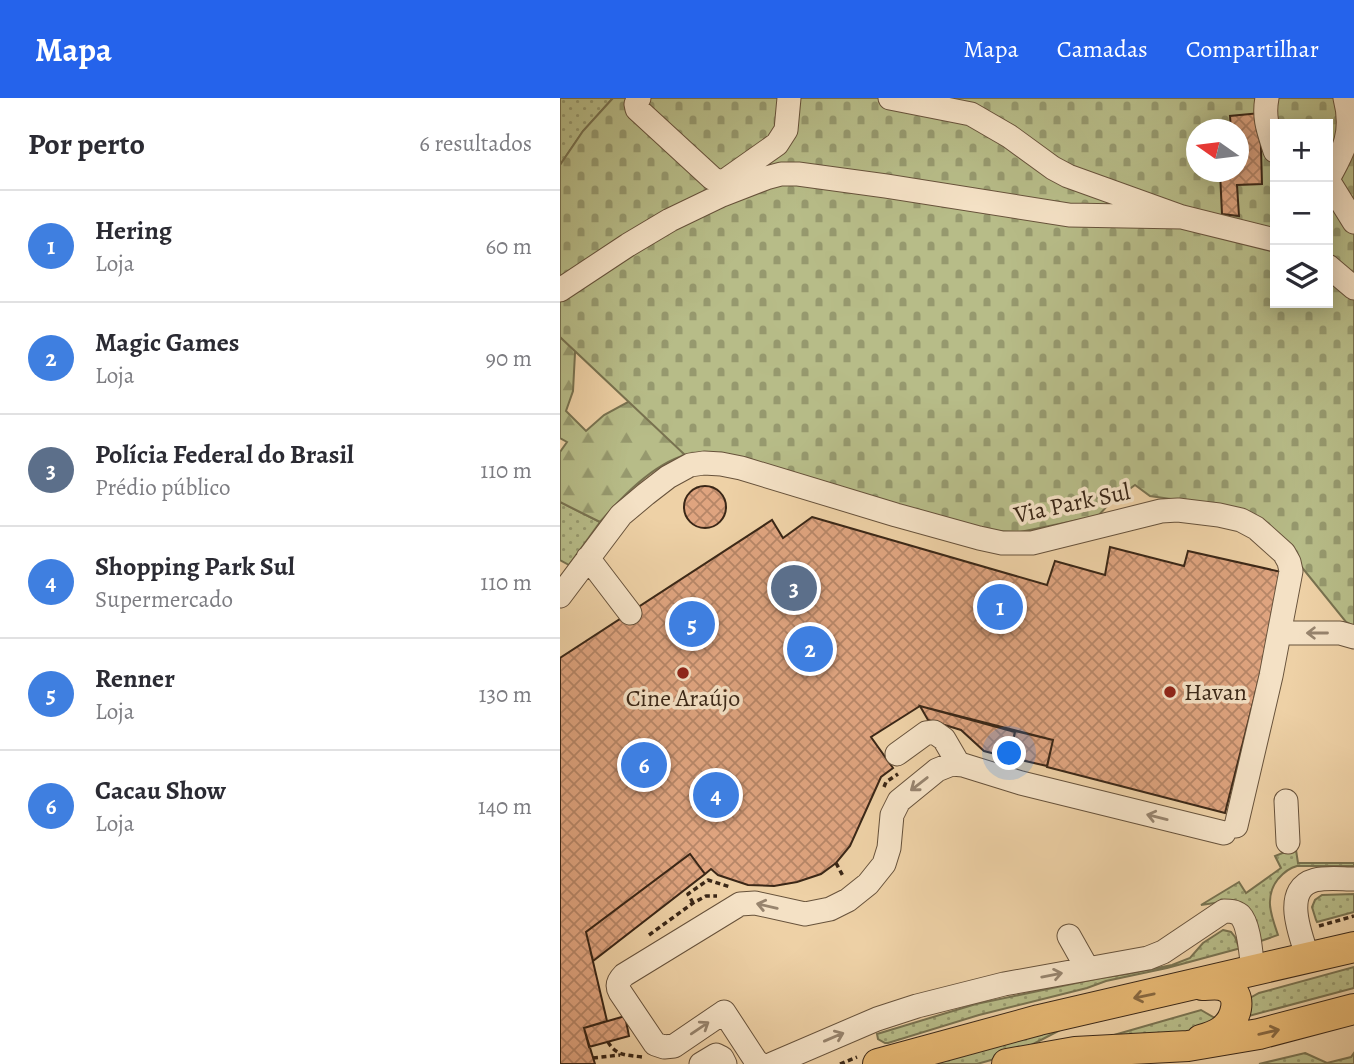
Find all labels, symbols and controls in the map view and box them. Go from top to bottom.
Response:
text: Mapa [35,27,112,72]
text: Mapa [964,33,1019,65]
text: Camadas [1057,33,1148,65]
text: Compartilhar [1186,33,1319,65]
north arrow [1186,119,1249,182]
map controls [1270,119,1333,308]
button: + [1270,119,1333,182]
text: Por perto [28,124,145,164]
text: 6 resultados [419,128,532,159]
button: − [1270,182,1333,245]
text: Hering [95,213,172,248]
text: 1 [47,231,55,262]
text: 60 m [485,231,532,262]
button: layers [1270,245,1333,308]
text: Loja [95,248,135,279]
text: Magic Games [95,325,239,360]
text: 2 [45,343,57,374]
text: 90 m [486,343,532,374]
text: Loja [95,360,135,391]
text: Polícia Federal do Brasil [95,437,354,472]
text: 3 [46,455,56,486]
text: 110 m [480,455,532,486]
text: Prédio público [95,472,230,503]
street label: Via Park Sul [1010,475,1133,531]
text: Shopping Park Sul [95,549,295,584]
pin: 3 [771,562,817,614]
text: 4 [46,567,56,598]
text: 110 m [480,567,532,598]
pin: 1 [977,581,1023,633]
text: Supermercado [95,584,233,615]
pin: 5 [669,598,715,650]
pin: 2 [787,623,833,675]
one-way arrow [1306,626,1329,640]
text: Renner [95,661,175,696]
marker: Cine Araújo [675,665,691,681]
place label: Havan [1184,676,1247,708]
text: 5 [46,679,56,710]
text: 130 m [479,679,532,710]
place label: Cine Araújo [626,682,740,714]
marker: Havan [1162,684,1178,700]
text: Loja [95,696,135,727]
your location [992,736,1026,770]
pin: 6 [621,739,667,791]
pin: 4 [693,769,739,821]
text: Cacau Show [95,773,226,808]
one-way arrow [910,777,928,792]
text: 6 [46,791,56,822]
text: 140 m [478,791,532,822]
text: Loja [95,808,135,839]
one-way arrow [1146,810,1169,823]
one-way arrow [756,899,779,912]
one-way arrow [1040,968,1063,981]
one-way arrow [1133,989,1156,1003]
one-way arrow [689,1021,709,1035]
one-way arrow [1257,1024,1280,1038]
one-way arrow [823,1030,844,1043]

